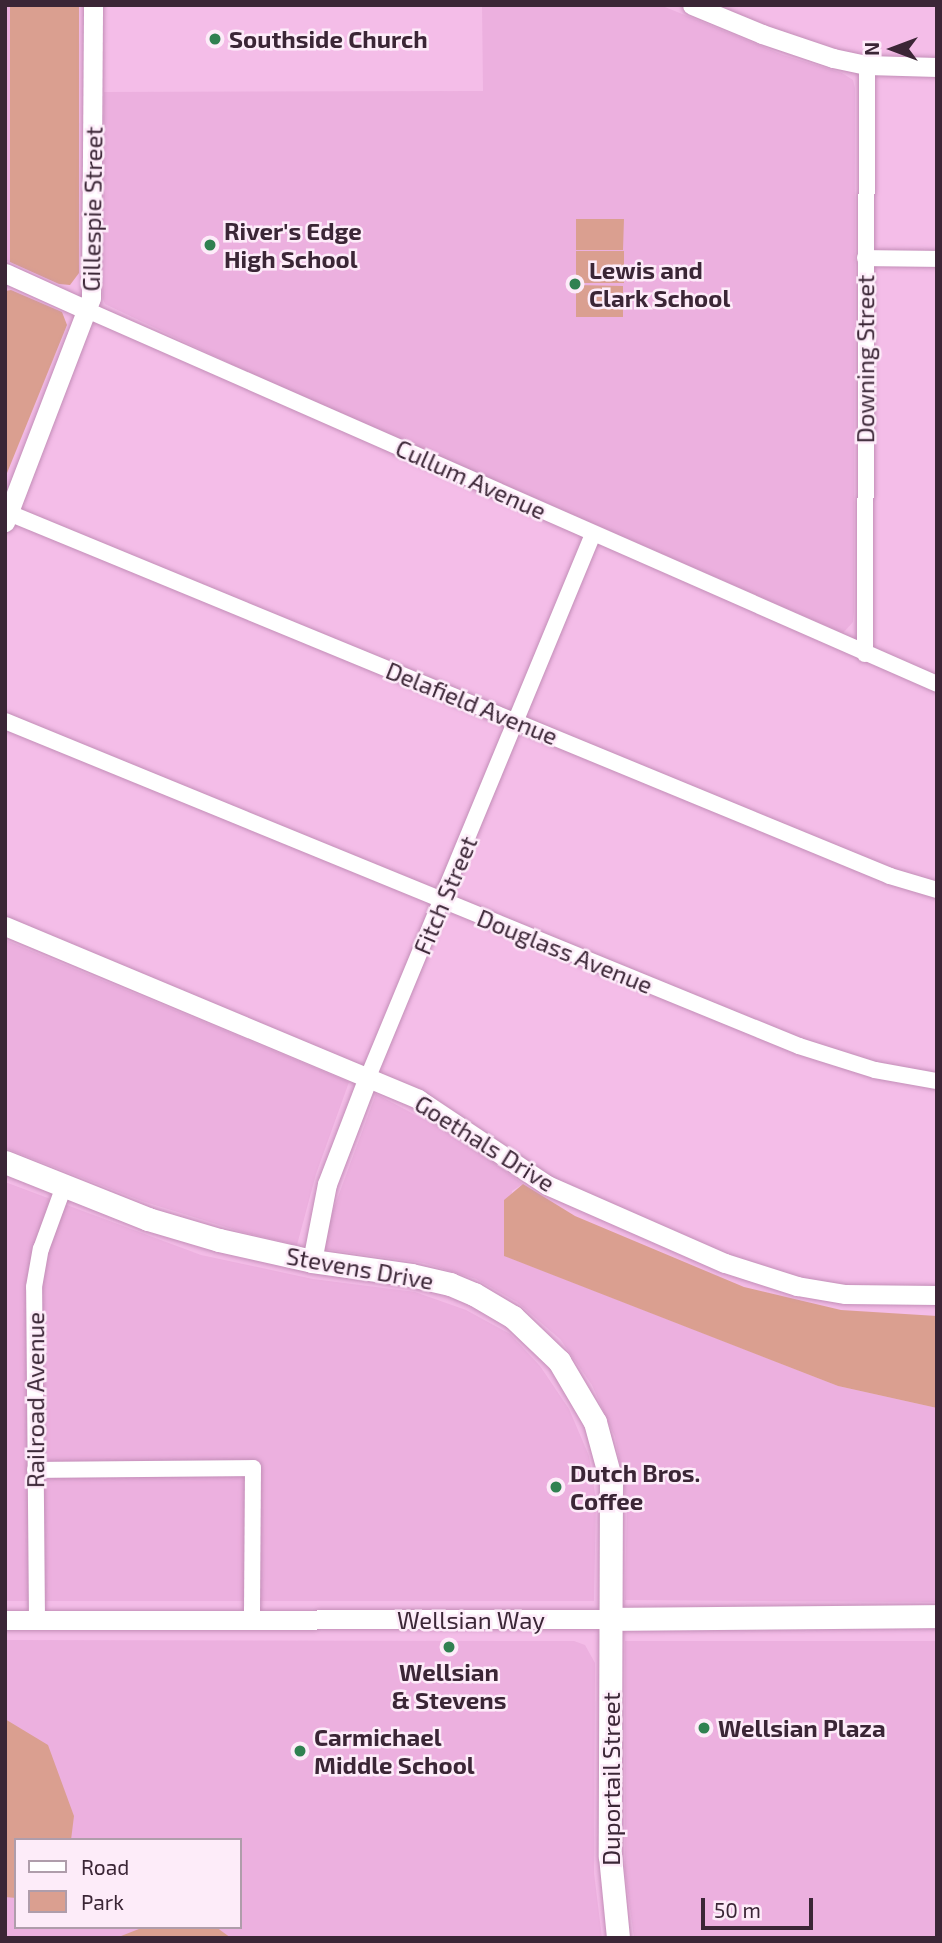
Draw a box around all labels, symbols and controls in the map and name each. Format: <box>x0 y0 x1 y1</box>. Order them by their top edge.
north arrow <box>858 14 928 84</box>
place label: Southside Church <box>229 25 428 53</box>
marker: Southside Church <box>207 31 223 47</box>
text: N <box>860 42 883 56</box>
street label: Gillespie Street <box>76 126 108 292</box>
place label: River's Edge High School <box>224 217 362 273</box>
marker: River's Edge High School <box>202 237 218 253</box>
place label: Lewis and Clark School <box>589 256 730 312</box>
street label: Downing Street <box>851 275 879 443</box>
marker: Lewis and Clark School <box>567 276 583 292</box>
street label: Cullum Avenue <box>391 433 551 525</box>
street label: Delafield Avenue <box>382 655 562 751</box>
street label: Fitch Street <box>407 831 483 959</box>
street label: Douglass Avenue <box>473 903 657 999</box>
street label: Goethals Drive <box>410 1089 560 1197</box>
street label: Stevens Drive <box>284 1241 436 1295</box>
street label: Railroad Avenue <box>21 1312 49 1488</box>
place label: Dutch Bros. Coffee <box>570 1459 700 1515</box>
marker: Dutch Bros. Coffee <box>548 1479 564 1495</box>
street label: Wellsian Way <box>397 1606 545 1634</box>
marker: Wellsian & Stevens <box>441 1639 457 1655</box>
place label: Wellsian & Stevens <box>392 1658 506 1714</box>
street label: Duportail Street <box>597 1692 625 1866</box>
place label: Wellsian Plaza <box>718 1714 886 1742</box>
marker: Wellsian Plaza <box>696 1720 712 1736</box>
place label: Carmichael Middle School <box>314 1723 475 1779</box>
marker: Carmichael Middle School <box>292 1743 308 1759</box>
legend <box>14 1838 242 1929</box>
text: Road <box>81 1854 129 1879</box>
scale bar <box>704 1884 816 1928</box>
text: Park <box>81 1889 124 1914</box>
text: 50 m <box>714 1897 761 1922</box>

